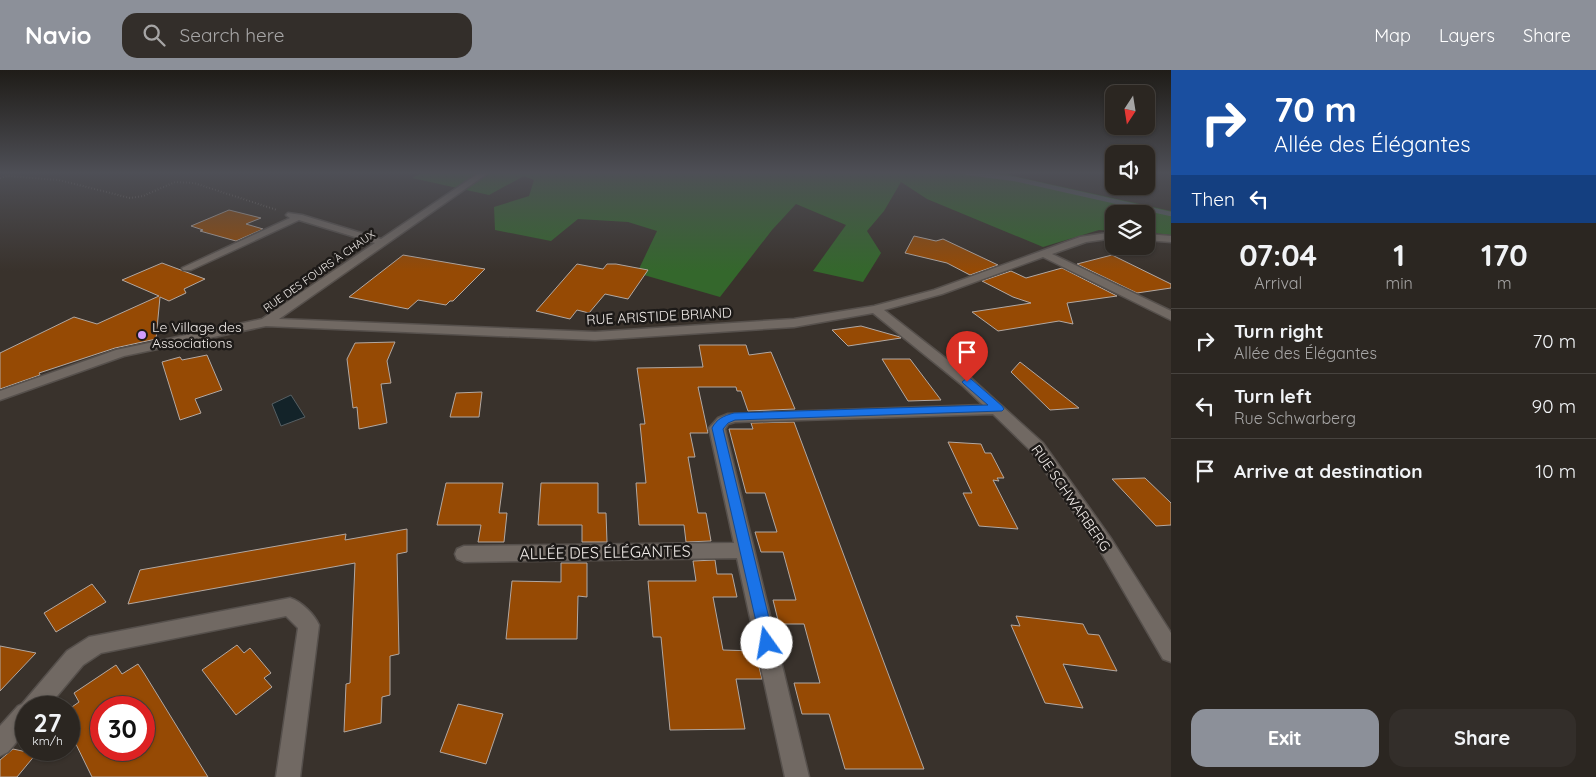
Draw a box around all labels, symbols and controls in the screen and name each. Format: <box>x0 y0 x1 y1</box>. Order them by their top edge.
search box <box>122 13 472 58</box>
text: Navio <box>25 20 92 50</box>
icon: search <box>140 21 168 49</box>
text: Search here <box>180 23 284 47</box>
text: Map <box>1374 24 1411 47</box>
text: Layers <box>1439 24 1495 47</box>
text: Share <box>1523 24 1571 47</box>
north arrow <box>1105 85 1155 135</box>
map controls <box>1105 85 1155 255</box>
text: 70 m <box>1274 87 1357 131</box>
icon: right <box>1191 90 1256 155</box>
text: Allée des Élégantes <box>1274 130 1471 158</box>
button: sound <box>1105 145 1155 195</box>
icon: left <box>1245 185 1273 213</box>
text: Then <box>1191 187 1235 211</box>
button: layers <box>1105 205 1155 255</box>
street label: RUE DES FOURS À CHAUX <box>260 227 378 315</box>
text: 07:04 <box>1239 236 1317 274</box>
text: 1 <box>1393 236 1405 274</box>
text: 170 <box>1481 236 1528 274</box>
text: Arrival <box>1254 273 1302 293</box>
text: min <box>1386 273 1413 293</box>
text: m <box>1497 273 1512 293</box>
street label: RUE ARISTIDE BRIAND <box>586 303 732 329</box>
place label: Le Village des Associations <box>152 318 242 352</box>
text: Turn right <box>1234 319 1323 343</box>
icon: right <box>1191 327 1219 355</box>
marker: Le Village des Associations <box>136 329 148 341</box>
text: 70 m <box>1532 329 1576 353</box>
pin <box>946 331 988 382</box>
icon: arrive <box>953 338 981 366</box>
text: Allée des Élégantes <box>1234 343 1377 363</box>
text: Turn left <box>1234 384 1312 408</box>
icon: left <box>1191 392 1219 420</box>
text: 90 m <box>1532 394 1576 418</box>
text: Rue Schwarberg <box>1234 408 1356 428</box>
street label: RUE SCHWARBERG <box>1028 441 1114 555</box>
icon: arrive <box>1191 457 1219 485</box>
text: Arrive at destination <box>1234 459 1423 483</box>
text: 10 m <box>1535 459 1576 483</box>
street label: ALLÉE DES ÉLÉGANTES <box>519 541 691 563</box>
position arrow <box>740 616 792 668</box>
speed limit sign: 30 <box>90 696 155 761</box>
text: 27 <box>34 707 61 738</box>
button: Exit <box>1191 709 1379 767</box>
button: Share <box>1389 709 1576 767</box>
text: km/h <box>32 733 63 748</box>

